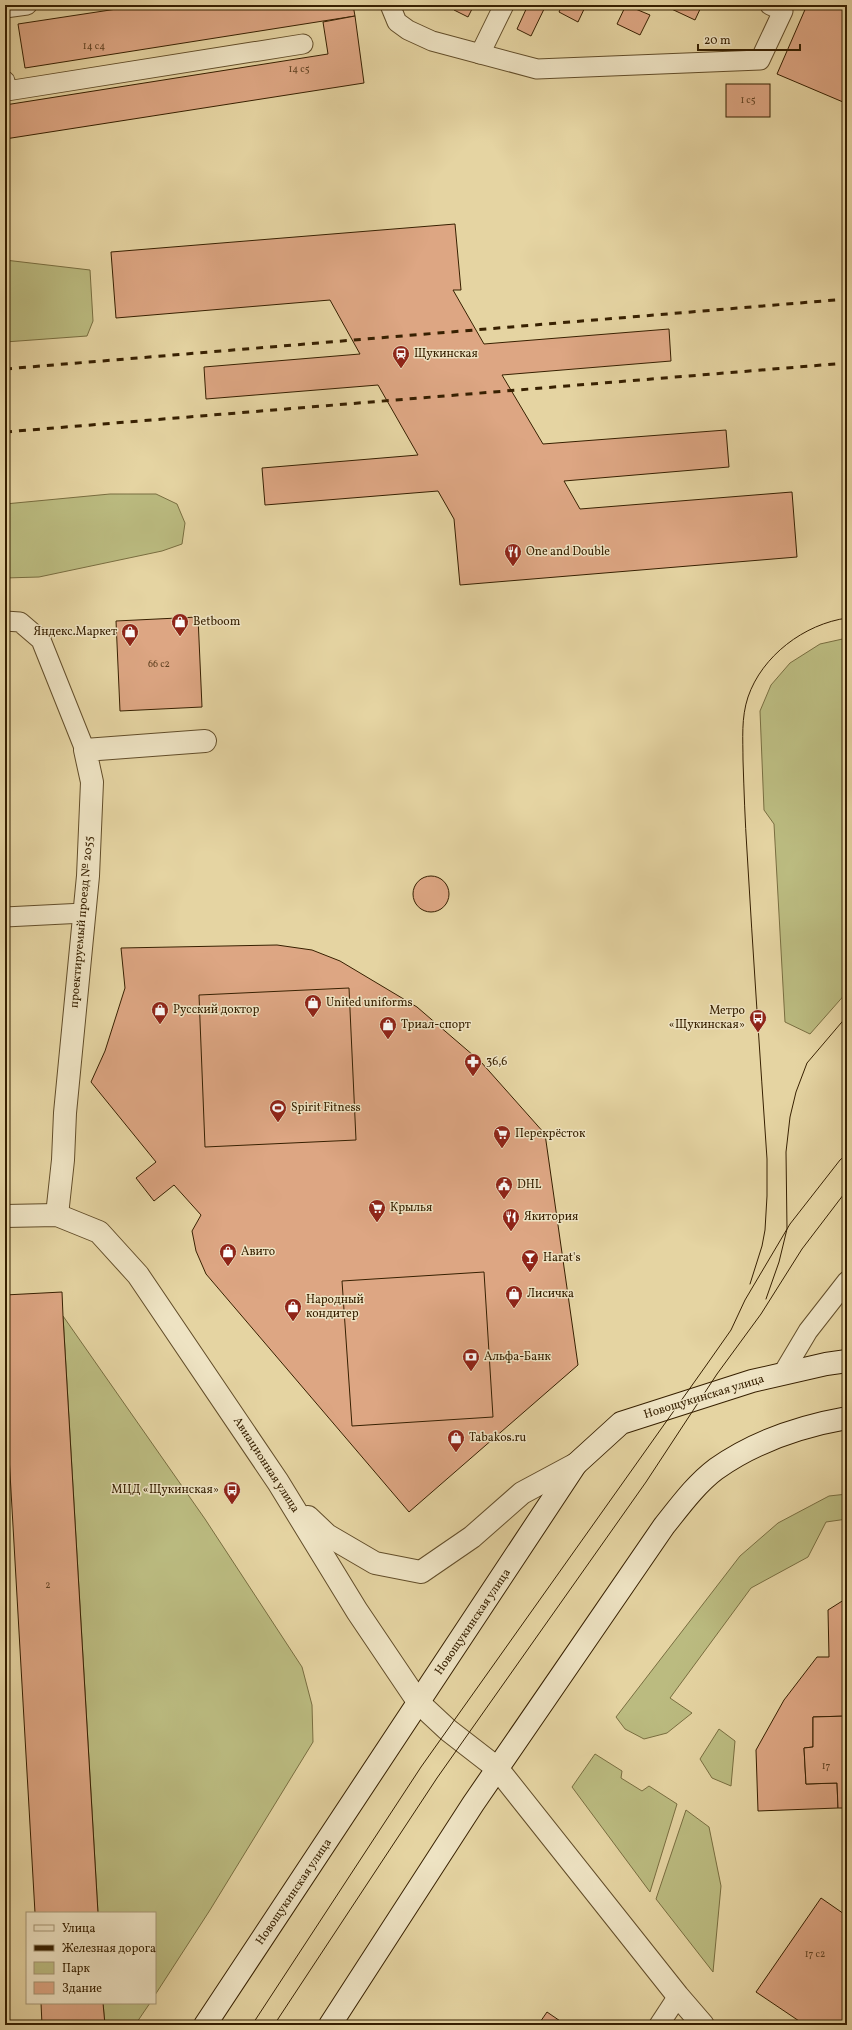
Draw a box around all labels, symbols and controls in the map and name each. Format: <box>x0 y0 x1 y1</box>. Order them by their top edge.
scale bar <box>698 26 800 52</box>
text: 20 m <box>704 33 731 49</box>
house number: 14 с4 <box>83 39 105 53</box>
house number: 14 с5 <box>288 62 310 76</box>
house number: 1 с5 <box>740 93 756 107</box>
station icon: Щукинская <box>391 344 411 369</box>
place label: Щукинская <box>414 346 478 362</box>
restaurant icon: One and Double <box>503 542 523 567</box>
place label: One and Double <box>526 544 610 560</box>
shop icon: Betboom <box>170 612 190 637</box>
place label: Betboom <box>193 614 241 630</box>
shop icon: Яндекс.Маркет <box>120 622 140 647</box>
place label: Яндекс.Маркет <box>34 624 117 640</box>
house number: 66 с2 <box>148 657 170 671</box>
street label: проектируемый проезд № 2055 <box>67 835 98 1009</box>
shop icon: United uniforms <box>303 993 323 1018</box>
place label: United uniforms <box>326 995 413 1011</box>
shop icon: Русский доктор <box>150 1000 170 1025</box>
place label: Русский доктор <box>173 1002 259 1018</box>
place label: Метро «Щукинская» <box>669 1003 745 1033</box>
bus stop icon: Метро «Щукинская» <box>748 1008 768 1033</box>
shop icon: Триал-спорт <box>378 1015 398 1040</box>
place label: Триал-спорт <box>401 1017 471 1033</box>
pharmacy icon: 36,6 <box>463 1052 483 1077</box>
place label: 36,6 <box>486 1054 507 1070</box>
sports icon: Spirit Fitness <box>268 1098 288 1123</box>
place label: Spirit Fitness <box>291 1100 361 1116</box>
supermarket icon: Перекрёсток <box>492 1124 512 1149</box>
place label: Перекрёсток <box>515 1126 586 1142</box>
public building icon: DHL <box>494 1175 514 1200</box>
place label: DHL <box>517 1177 542 1193</box>
supermarket icon: Крылья <box>367 1198 387 1223</box>
place label: Крылья <box>390 1200 432 1216</box>
restaurant icon: Якитория <box>501 1207 521 1232</box>
place label: Якитория <box>524 1209 578 1225</box>
shop icon: Авито <box>218 1242 238 1267</box>
place label: Авито <box>241 1244 275 1260</box>
bar icon: Harat's <box>520 1248 540 1273</box>
place label: Harat's <box>543 1250 581 1266</box>
shop icon: Лисичка <box>504 1284 524 1309</box>
place label: Лисичка <box>527 1286 574 1302</box>
place label: Народный кондитер <box>306 1292 364 1322</box>
shop icon: Народный кондитер <box>283 1297 303 1322</box>
bank icon: Альфа-Банк <box>461 1347 481 1372</box>
place label: Альфа-Банк <box>484 1349 552 1365</box>
street label: Новощукинская улица <box>642 1371 766 1423</box>
street label: Авиационная улица <box>229 1414 303 1516</box>
shop icon: Tabakos.ru <box>446 1428 466 1453</box>
place label: Tabakos.ru <box>469 1430 527 1446</box>
bus stop icon: МЦД «Щукинская» <box>222 1480 242 1505</box>
place label: МЦД «Щукинская» <box>111 1482 219 1498</box>
street label: Новощукинская улица <box>431 1566 515 1678</box>
house number: 2 <box>45 1578 51 1592</box>
house number: 17 <box>822 1759 831 1773</box>
street label: Новощукинская улица <box>252 1836 336 1948</box>
legend <box>26 1912 156 2004</box>
text: Улица <box>62 1921 95 1937</box>
text: Железная дорога <box>62 1941 156 1957</box>
house number: 17 с2 <box>805 1947 825 1961</box>
text: Парк <box>62 1961 90 1977</box>
text: Здание <box>62 1981 102 1997</box>

